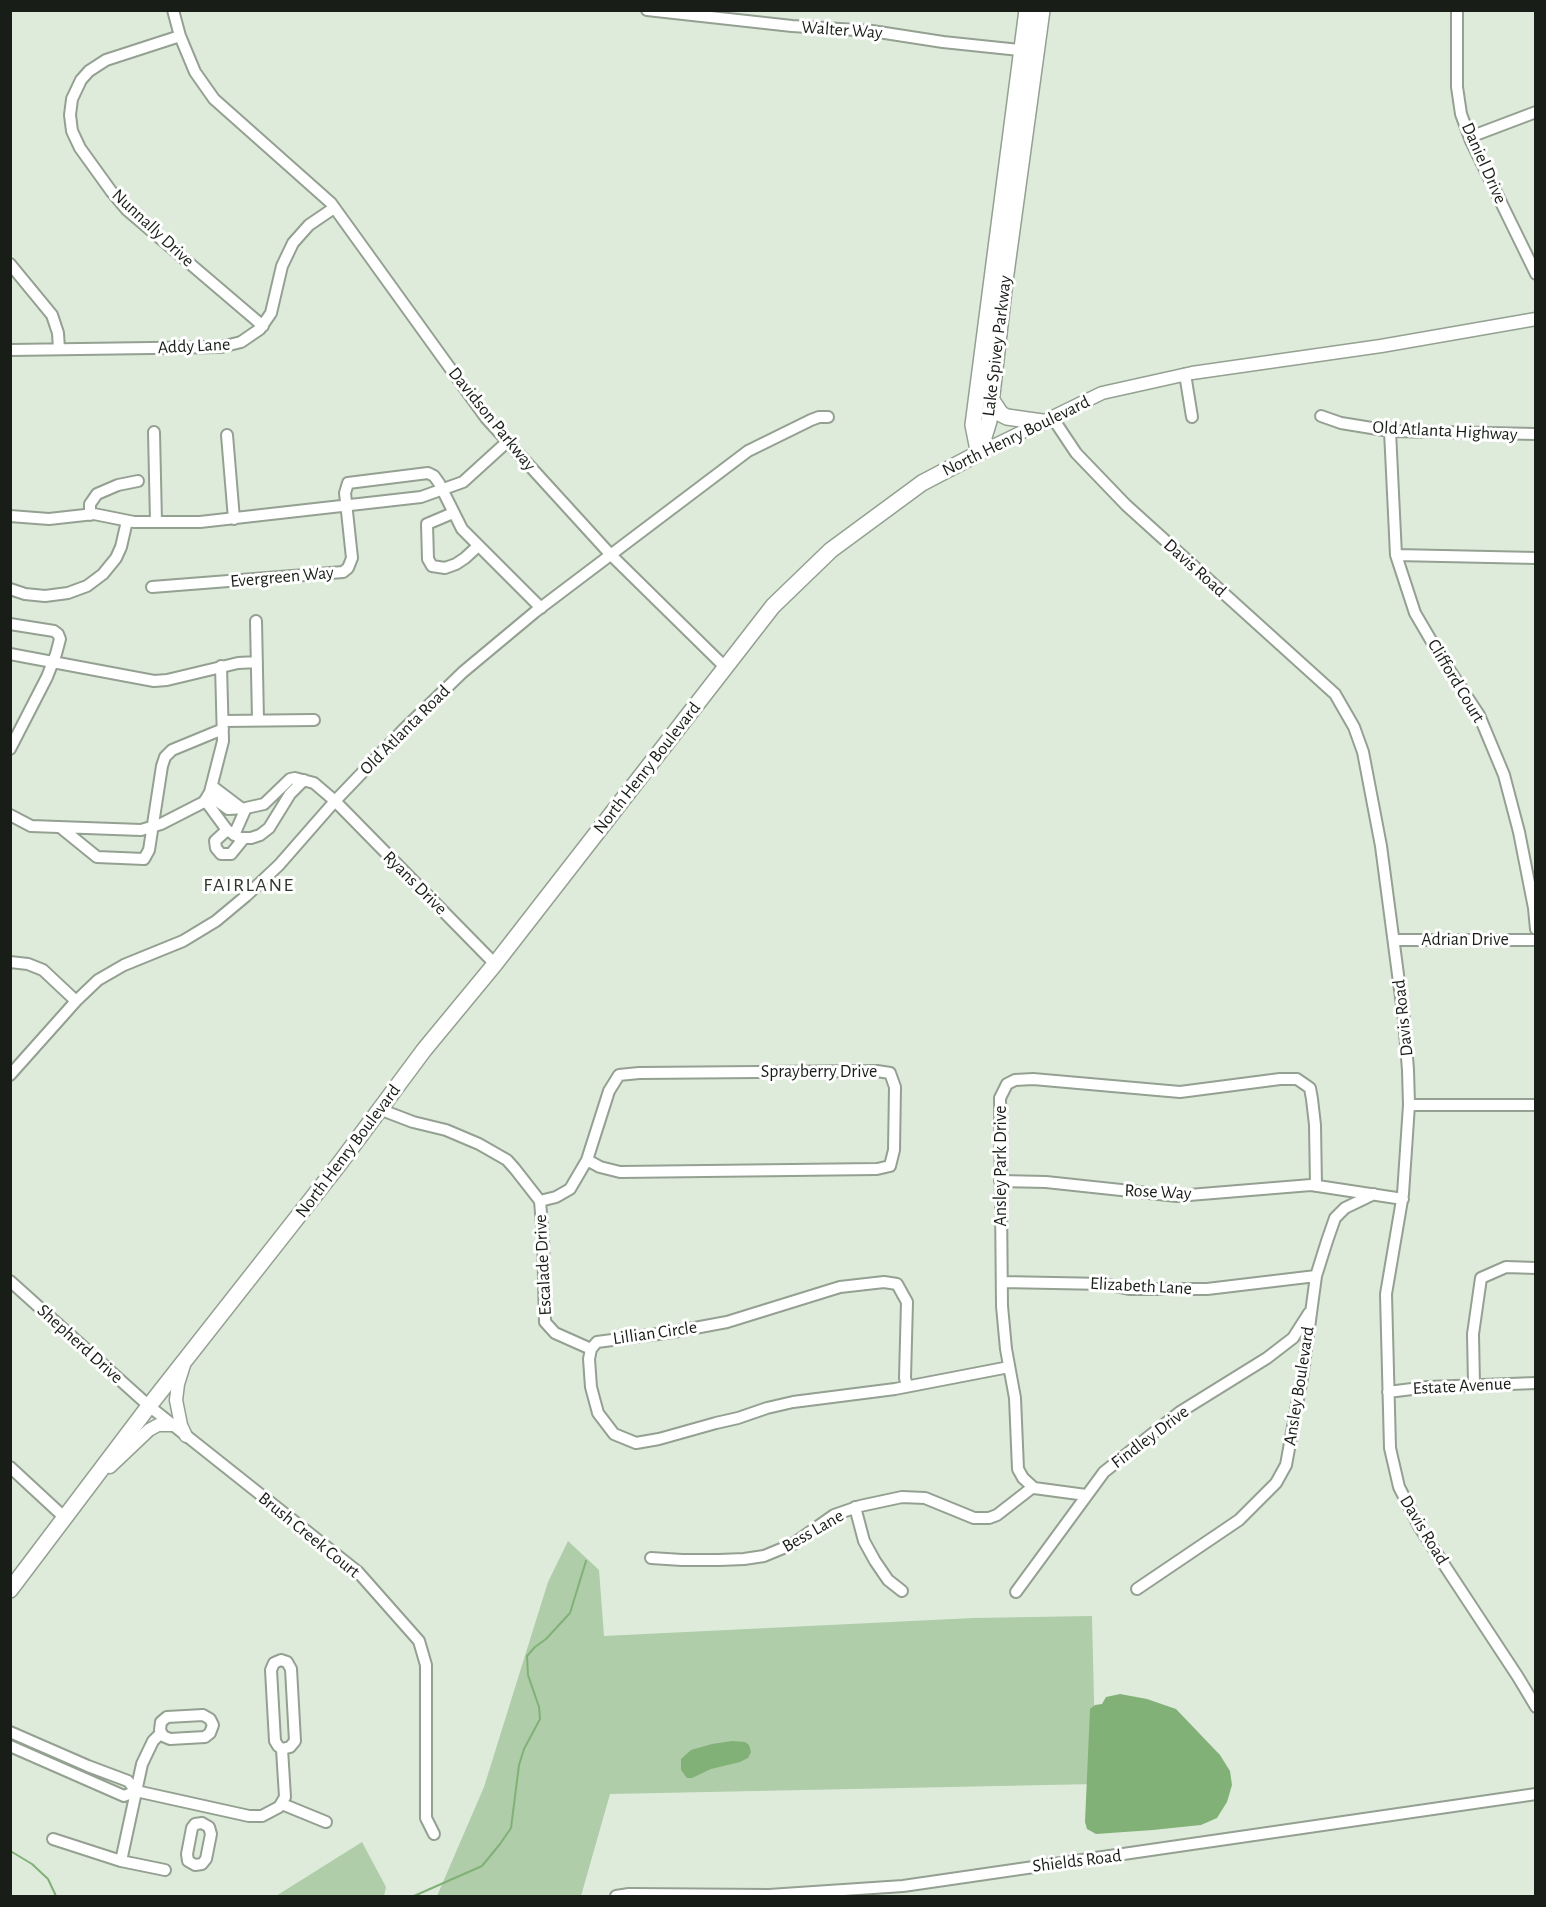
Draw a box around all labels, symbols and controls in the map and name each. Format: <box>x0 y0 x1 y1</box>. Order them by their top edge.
street label: Walter Way <box>801 16 883 44</box>
street label: Daniel Drive <box>1457 119 1511 207</box>
street label: Nunnally Drive <box>107 184 199 272</box>
street label: Lake Spivey Parkway <box>978 274 1016 418</box>
street label: Addy Lane <box>157 333 231 359</box>
street label: Davidson Parkway <box>444 363 540 475</box>
street label: North Henry Boulevard <box>939 391 1093 481</box>
street label: Old Atlanta Highway <box>1372 416 1518 446</box>
street label: Davis Road <box>1159 534 1231 602</box>
street label: Evergreen Way <box>229 562 335 592</box>
street label: Clifford Court <box>1423 635 1489 727</box>
street label: Old Atlanta Road <box>355 680 455 780</box>
street label: North Henry Boulevard <box>589 698 705 838</box>
street label: Ryans Drive <box>379 847 451 919</box>
district label: FAIRLANE <box>203 873 295 897</box>
street label: Adrian Drive <box>1421 929 1509 951</box>
street label: Davis Road <box>1388 979 1418 1057</box>
street label: Sprayberry Drive <box>761 1061 877 1083</box>
street label: North Henry Boulevard <box>291 1080 405 1222</box>
street label: Ansley Park Drive <box>990 1105 1012 1227</box>
street label: Rose Way <box>1124 1179 1192 1205</box>
street label: Escalade Drive <box>530 1214 556 1316</box>
street label: Elizabeth Lane <box>1089 1273 1193 1299</box>
street label: Shepherd Drive <box>33 1300 127 1388</box>
street label: Lillian Circle <box>612 1316 698 1350</box>
street label: Ansley Boulevard <box>1279 1325 1319 1447</box>
street label: Estate Avenue <box>1412 1373 1512 1399</box>
street label: Findley Drive <box>1107 1401 1193 1473</box>
street label: Brush Creek Court <box>254 1487 364 1583</box>
street label: Davis Road <box>1395 1491 1453 1569</box>
street label: Bess Lane <box>778 1505 848 1557</box>
street label: Shields Road <box>1031 1845 1123 1877</box>

